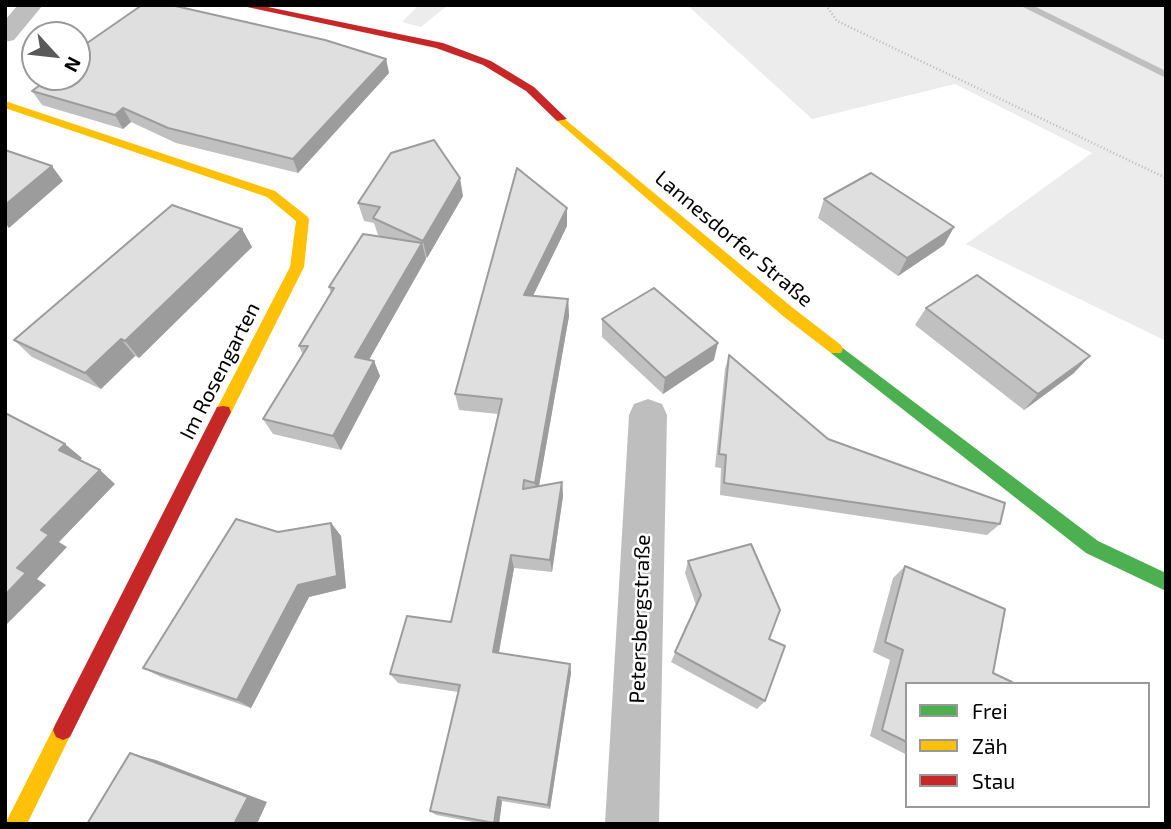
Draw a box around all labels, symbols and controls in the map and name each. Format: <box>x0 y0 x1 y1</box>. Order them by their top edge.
north arrow <box>21 21 91 91</box>
text: N <box>60 54 87 76</box>
street label: Lannesdorfer Straße <box>650 166 818 312</box>
street label: Im Rosengarten <box>175 298 265 444</box>
street label: Petersbergstraße <box>624 534 656 704</box>
legend <box>905 682 1150 808</box>
text: Frei <box>972 698 1008 723</box>
text: Zäh <box>972 733 1008 758</box>
text: Stau <box>972 768 1015 793</box>

